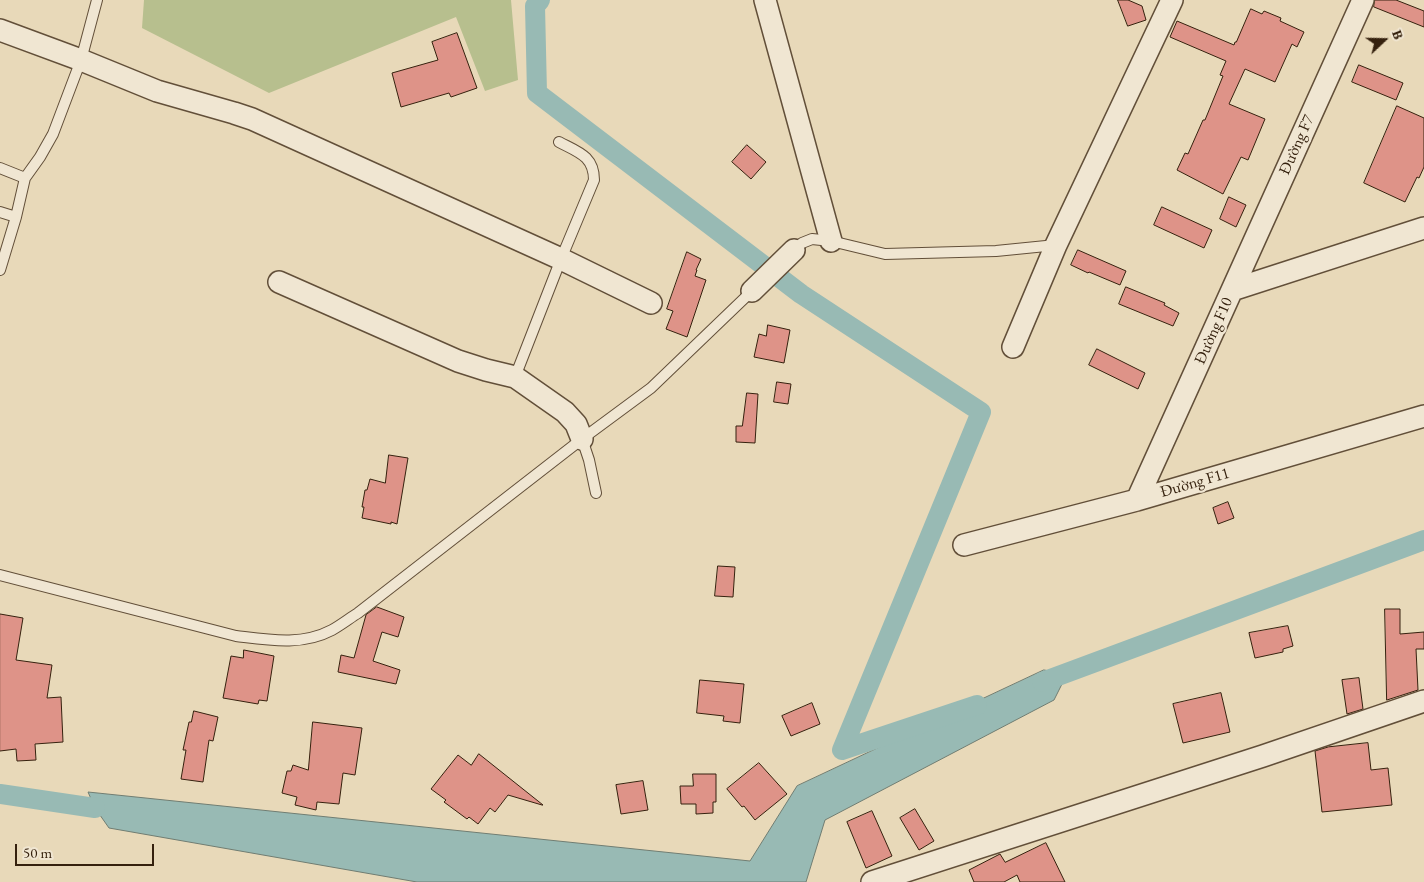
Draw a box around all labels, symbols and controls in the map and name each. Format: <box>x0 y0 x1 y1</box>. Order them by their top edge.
north arrow <box>1359 15 1409 65</box>
text: B <box>1388 27 1408 42</box>
street label: Đường F7 <box>1275 112 1319 178</box>
street label: Đường F10 <box>1191 295 1237 367</box>
street label: Đường F11 <box>1158 464 1232 502</box>
scale bar <box>18 834 156 866</box>
text: 50 m <box>23 843 52 862</box>

